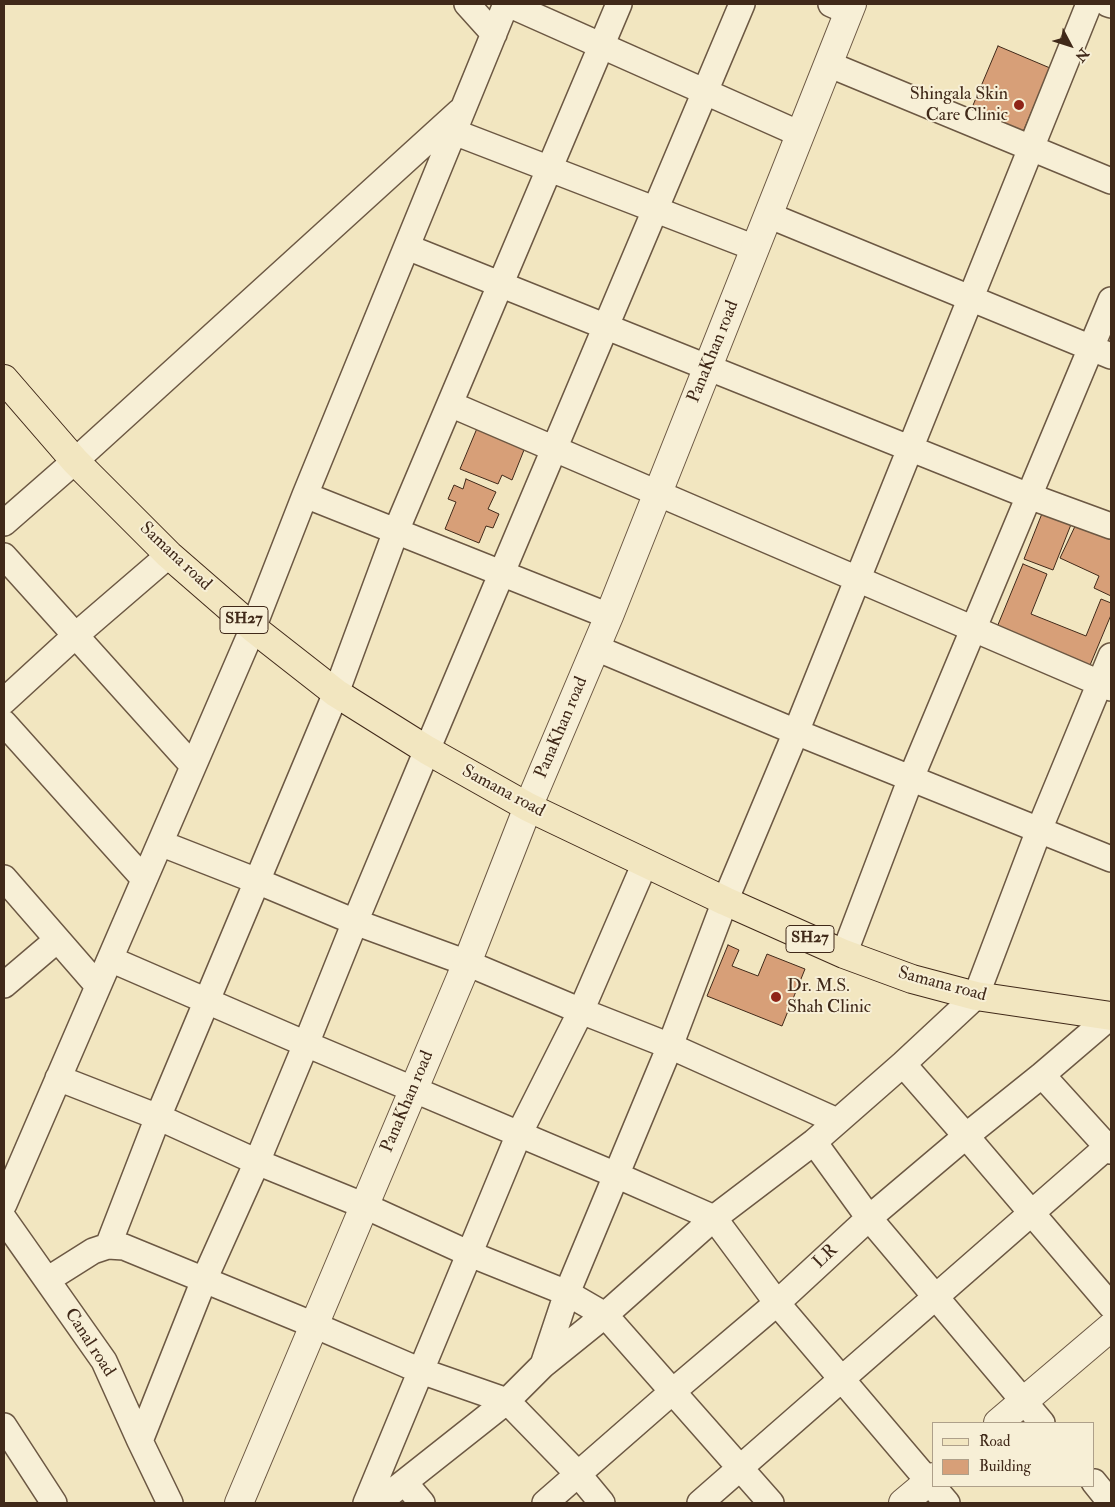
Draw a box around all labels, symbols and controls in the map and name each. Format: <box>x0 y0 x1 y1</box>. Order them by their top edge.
north arrow <box>1045 20 1095 70</box>
text: N <box>1071 45 1092 65</box>
place label: Shingala Skin Care Clinic <box>910 84 1008 126</box>
marker: Shingala Skin Care Clinic <box>1012 98 1026 112</box>
street label: PanaKhan road <box>684 298 744 406</box>
street label: Samana road <box>134 518 216 596</box>
road number: SH27 <box>220 606 268 634</box>
street label: PanaKhan road <box>531 674 593 782</box>
street label: Samana road <box>458 761 548 823</box>
road number: SH27 <box>786 926 834 952</box>
street label: Samana road <box>895 963 989 1007</box>
place label: Dr. M.S. Shah Clinic <box>787 976 871 1019</box>
marker: Dr. M.S. Shah Clinic <box>769 990 783 1004</box>
street label: PanaKhan road <box>377 1048 439 1156</box>
street label: LR <box>809 1240 843 1274</box>
street label: Canal road <box>59 1305 119 1381</box>
legend <box>932 1422 1095 1487</box>
text: Road <box>979 1432 1010 1451</box>
text: Building <box>979 1457 1031 1476</box>

